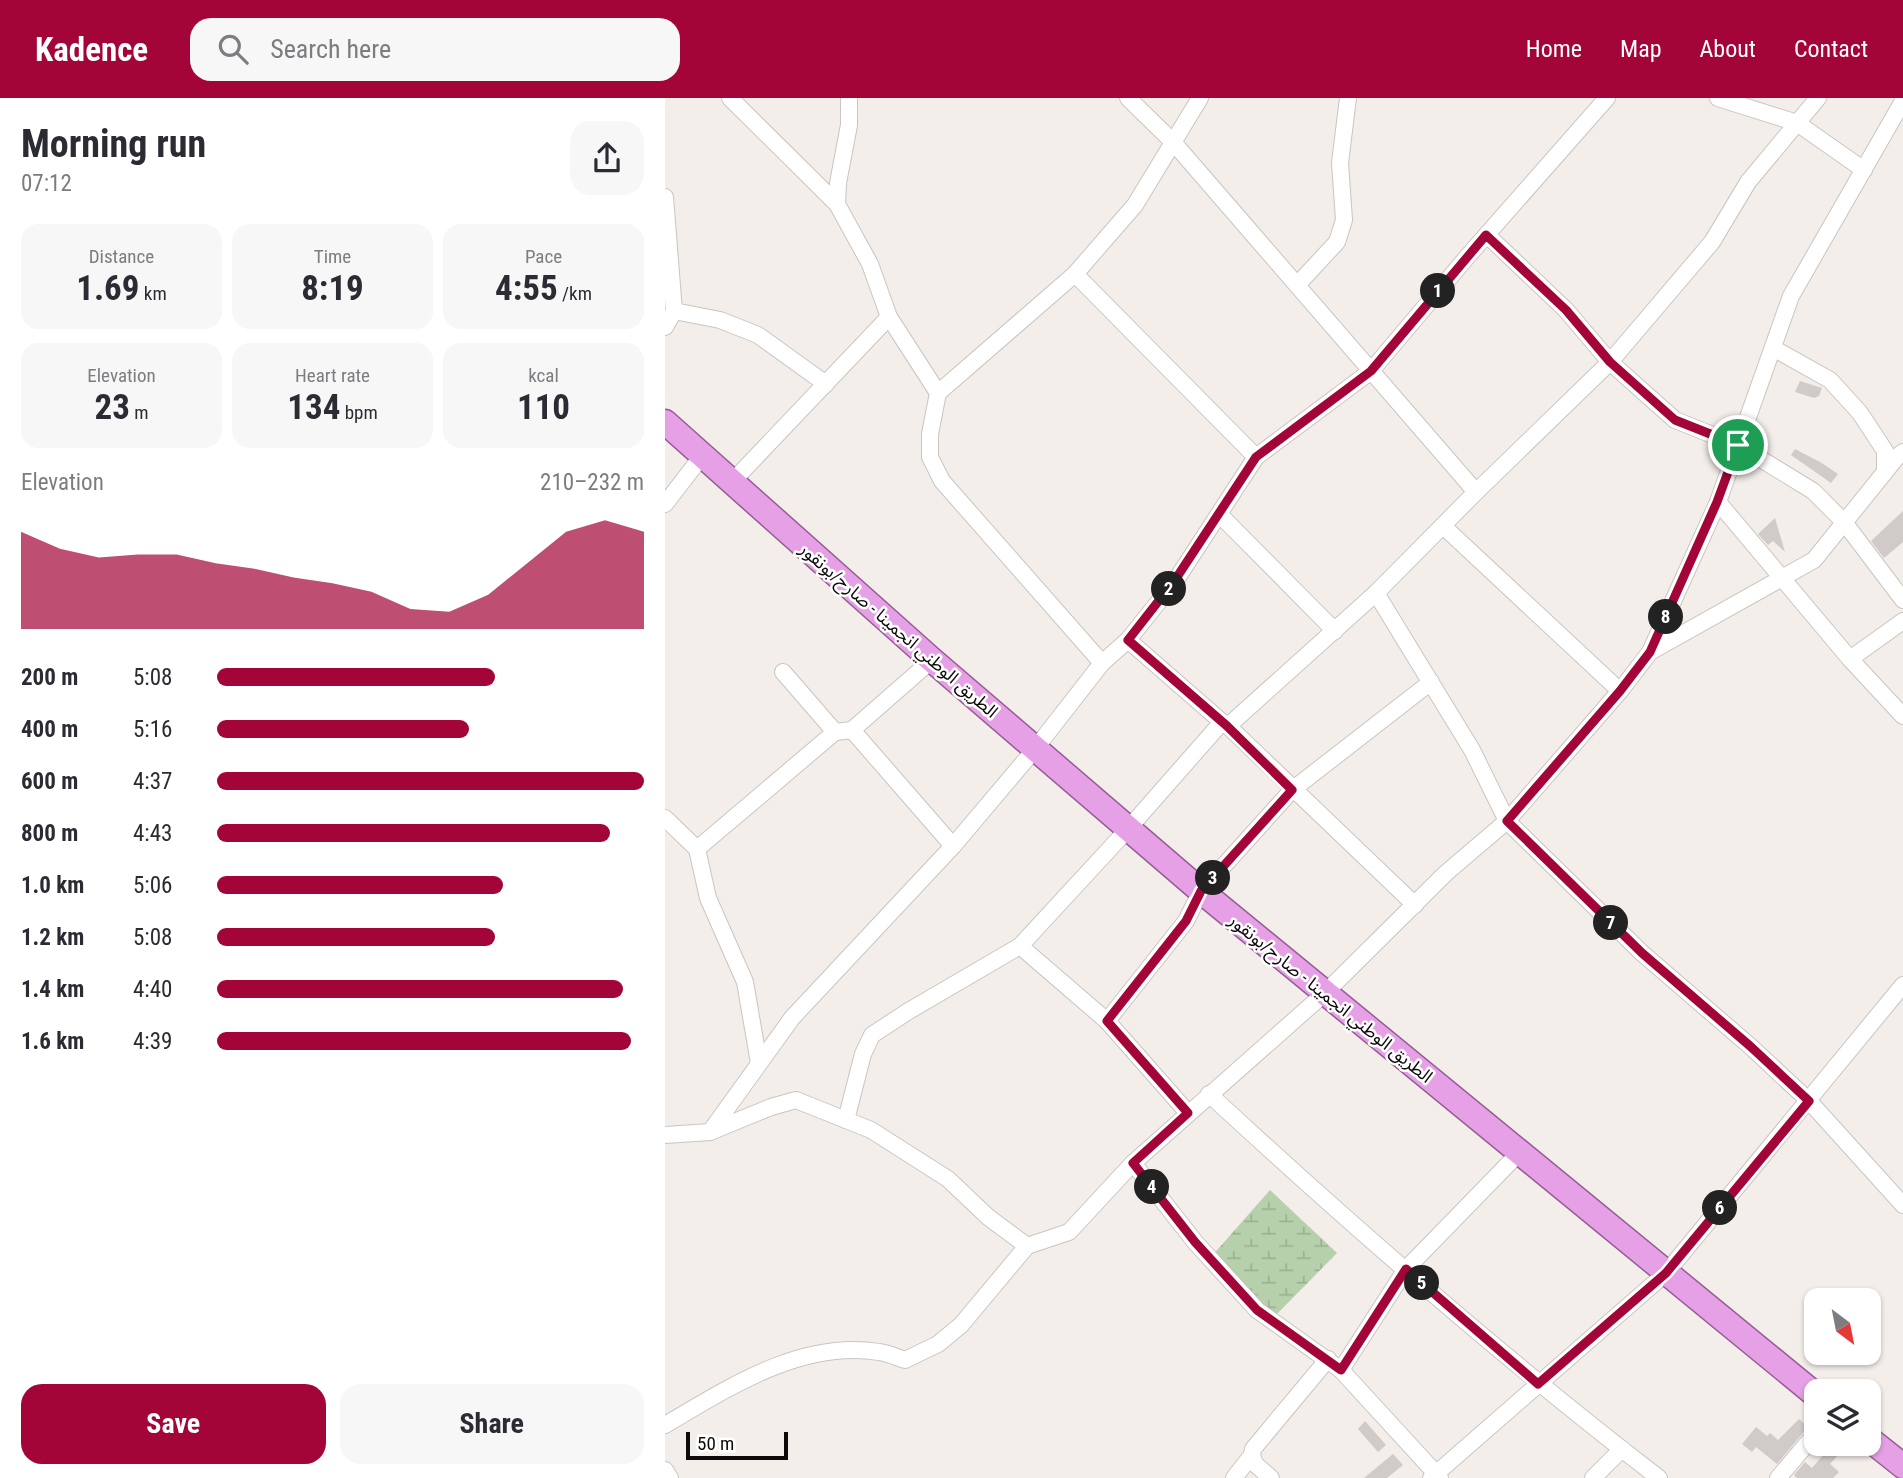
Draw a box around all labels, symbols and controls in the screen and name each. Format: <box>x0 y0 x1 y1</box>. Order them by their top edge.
search box <box>190 18 680 81</box>
text: Kadence <box>35 30 148 69</box>
icon: search <box>214 30 252 68</box>
text: Search here <box>270 34 391 64</box>
text: Home <box>1526 35 1582 63</box>
text: Map <box>1620 35 1662 63</box>
text: About <box>1700 35 1756 63</box>
text: Contact <box>1794 35 1868 63</box>
button: share <box>570 121 644 195</box>
text: Morning run <box>21 122 206 166</box>
text: 07:12 <box>21 170 72 197</box>
text: Distance <box>89 245 154 268</box>
text: Time <box>314 245 351 268</box>
text: Pace <box>525 245 562 268</box>
text: 1.69 <box>76 268 140 309</box>
text: 8:19 <box>301 268 364 309</box>
text: 4:55 <box>495 268 558 309</box>
pin: 1 <box>1421 274 1455 308</box>
text: 1 <box>1433 279 1442 302</box>
text: km <box>140 282 167 305</box>
text: /km <box>558 282 592 305</box>
text: Elevation <box>87 364 156 387</box>
text: Heart rate <box>295 364 370 387</box>
text: kcal <box>528 364 559 387</box>
text: 23 <box>94 387 130 428</box>
text: 134 <box>287 387 340 428</box>
text: 110 <box>517 387 570 428</box>
text: m <box>130 401 149 424</box>
text: bpm <box>340 401 378 424</box>
pin <box>1708 415 1768 475</box>
icon: arrive <box>1719 426 1757 464</box>
text: Elevation <box>21 469 104 496</box>
text: 210–232 m <box>540 469 644 496</box>
street label: الطريق الوطني انجمينا - صارح/بونقور <box>793 537 1002 724</box>
pin: 2 <box>1151 572 1187 606</box>
text: 2 <box>1164 577 1173 600</box>
pin: 8 <box>1649 600 1683 634</box>
text: 8 <box>1661 605 1670 628</box>
text: 200 m <box>21 664 78 691</box>
text: 5:08 <box>133 664 172 691</box>
text: 400 m <box>21 716 78 743</box>
text: 5:16 <box>133 716 172 743</box>
text: 600 m <box>21 768 78 795</box>
text: 4:37 <box>133 768 172 795</box>
text: 800 m <box>21 820 78 847</box>
text: 4:43 <box>133 820 172 847</box>
pin: 3 <box>1195 860 1231 896</box>
text: 3 <box>1208 866 1217 889</box>
text: 1.0 km <box>21 872 84 899</box>
text: 5:06 <box>133 872 172 899</box>
pin: 7 <box>1593 906 1629 940</box>
street label: الطريق الوطني انجمينا - صارح/بونقور <box>1222 909 1437 1089</box>
text: 7 <box>1606 911 1615 934</box>
text: 1.2 km <box>21 924 84 951</box>
text: 5:08 <box>133 924 172 951</box>
text: 1.4 km <box>21 976 84 1003</box>
text: 4:40 <box>133 976 172 1003</box>
text: 1.6 km <box>21 1028 84 1055</box>
text: 4:39 <box>133 1028 172 1055</box>
pin: 4 <box>1135 1170 1169 1204</box>
text: 4 <box>1147 1175 1156 1198</box>
pin: 6 <box>1703 1190 1737 1226</box>
text: 6 <box>1715 1196 1724 1219</box>
pin: 5 <box>1405 1266 1439 1300</box>
text: 5 <box>1417 1271 1426 1294</box>
north arrow <box>1804 1288 1881 1365</box>
map controls <box>1804 1288 1881 1456</box>
button: layers <box>1804 1379 1881 1456</box>
button: Save <box>21 1384 326 1464</box>
button: Share <box>340 1384 644 1464</box>
scale bar <box>686 1429 787 1461</box>
text: 50 m <box>697 1432 734 1455</box>

